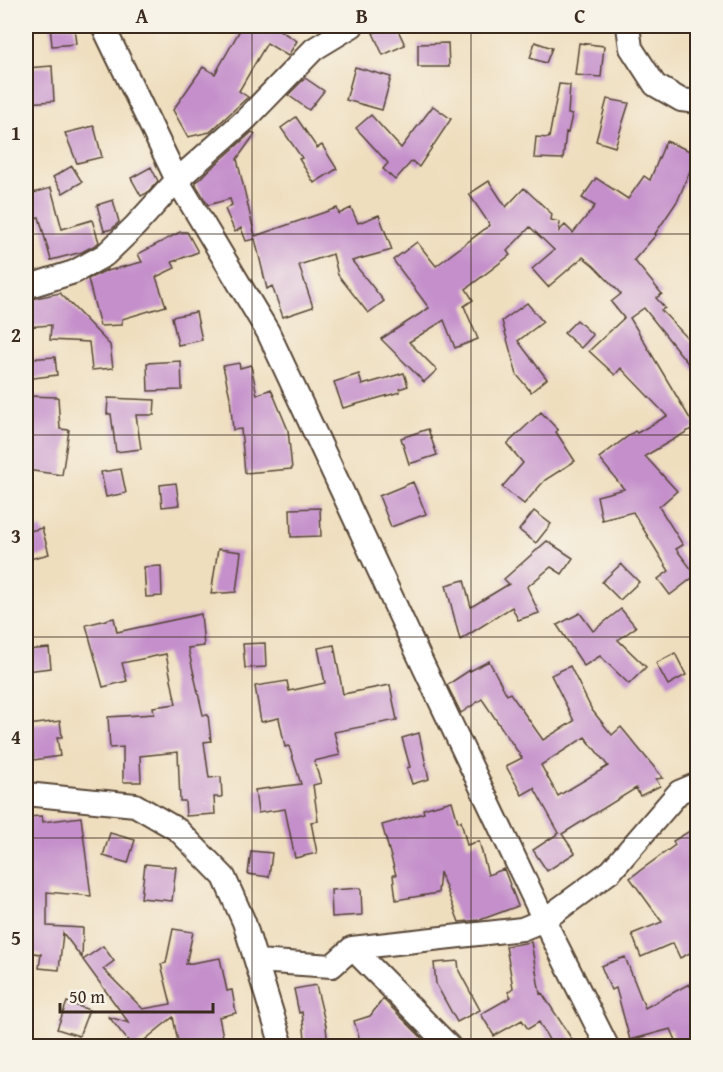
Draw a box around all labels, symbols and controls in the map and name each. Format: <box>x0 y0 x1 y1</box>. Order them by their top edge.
text: A <box>136 1 149 30</box>
text: B <box>356 1 368 30</box>
text: C <box>574 1 586 30</box>
text: 1 <box>11 118 21 147</box>
text: 2 <box>11 320 21 349</box>
text: 3 <box>11 521 21 550</box>
text: 4 <box>11 722 21 751</box>
text: 5 <box>11 923 21 952</box>
scale bar <box>60 976 213 1014</box>
text: 50 m <box>69 983 105 1010</box>

